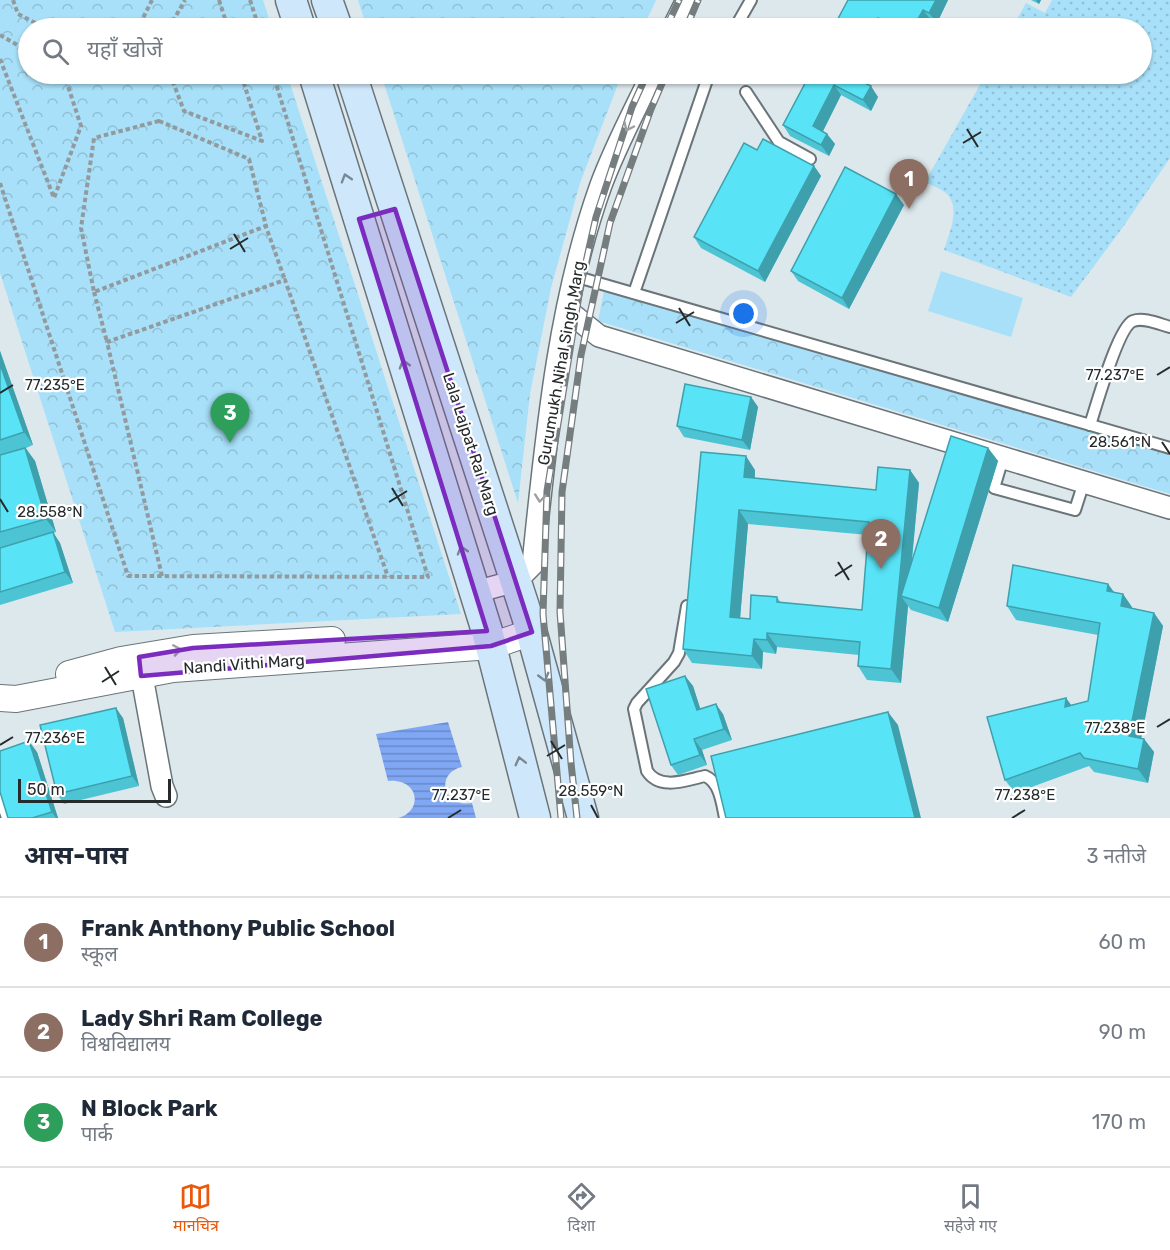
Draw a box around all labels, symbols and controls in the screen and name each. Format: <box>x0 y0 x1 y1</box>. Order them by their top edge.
search box <box>18 18 1152 84</box>
icon: search <box>39 35 72 68</box>
text: यहाँ खोजें <box>87 36 163 63</box>
one-way arrow <box>623 120 635 131</box>
pin: 1 <box>890 160 928 209</box>
one-way arrow <box>341 173 353 184</box>
street label: Gurumukh Nihal Singh Marg <box>534 259 588 467</box>
your location <box>729 299 758 328</box>
one-way arrow <box>399 359 411 370</box>
text: 77.237°E <box>1086 366 1144 384</box>
street label: Lala Lajpat Rai Marg <box>439 370 503 518</box>
text: 77.235°E <box>25 376 85 394</box>
pin: 3 <box>210 394 250 443</box>
text: 28.561°N <box>1089 433 1151 451</box>
one-way arrow <box>534 494 546 503</box>
text: 28.558°N <box>17 503 83 521</box>
pin: 2 <box>862 520 900 569</box>
one-way arrow <box>457 545 469 556</box>
one-way arrow <box>173 645 182 657</box>
street label: Nandi Vithi Marg <box>183 650 305 678</box>
one-way arrow <box>537 671 549 682</box>
text: 77.238°E <box>1085 719 1145 737</box>
text: 77.236°E <box>25 729 85 747</box>
one-way arrow <box>515 756 528 766</box>
scale bar <box>18 776 171 804</box>
text: 50 m <box>27 780 65 799</box>
text: 28.559°N <box>559 782 623 800</box>
text: 77.237°E <box>432 786 490 804</box>
text: 77.238°E <box>995 786 1055 804</box>
text: आस-पास <box>24 840 128 871</box>
text: 3 नतीजे <box>1087 844 1146 868</box>
text: Frank Anthony Public School <box>81 915 395 942</box>
text: 1 <box>39 930 48 954</box>
text: 60 m <box>1099 930 1146 954</box>
text: स्कूल <box>81 942 118 966</box>
text: Lady Shri Ram College <box>81 1005 323 1032</box>
text: 2 <box>37 1020 50 1044</box>
text: 90 m <box>1099 1020 1146 1044</box>
text: विश्वविद्यालय <box>81 1032 170 1056</box>
text: N Block Park <box>81 1095 218 1122</box>
text: 3 <box>37 1110 50 1134</box>
text: 170 m <box>1092 1110 1146 1134</box>
text: पार्क <box>81 1122 113 1146</box>
tab: मानचित्र <box>173 1180 219 1238</box>
tab: दिशा <box>565 1180 598 1238</box>
tab: सहेजे गए <box>944 1180 997 1238</box>

